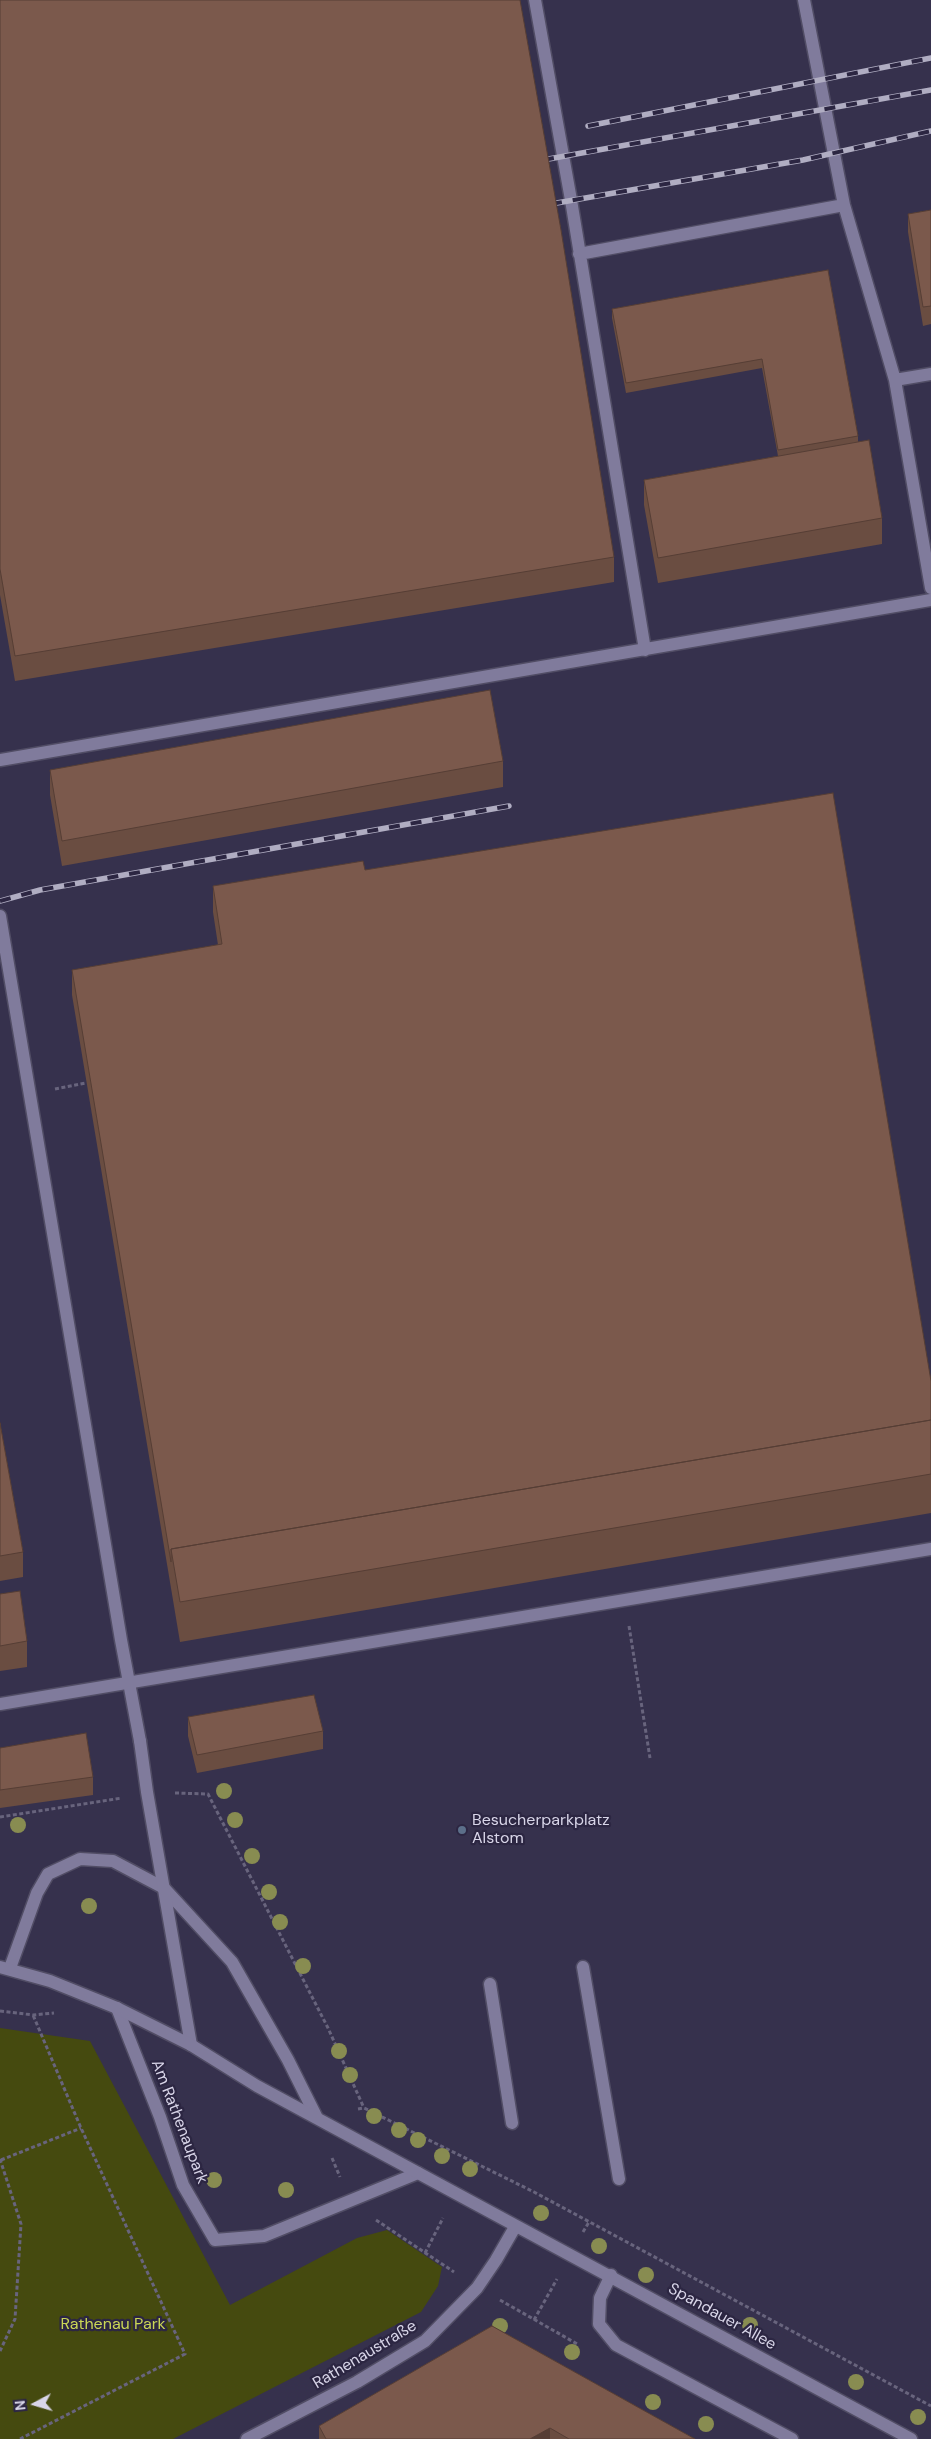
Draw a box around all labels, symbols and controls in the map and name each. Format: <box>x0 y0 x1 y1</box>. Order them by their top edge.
place label: Besucherparkplatz Alstom <box>472 1811 610 1849</box>
marker: Besucherparkplatz Alstom <box>456 1824 468 1836</box>
street label: Am Rathenaupark <box>147 2057 211 2187</box>
street label: Spandauer Allee <box>665 2279 779 2355</box>
park label: Rathenau Park <box>60 2315 166 2335</box>
street label: Rathenaustraße <box>310 2317 420 2393</box>
north arrow <box>10 2379 60 2429</box>
text: N <box>11 2400 30 2412</box>

